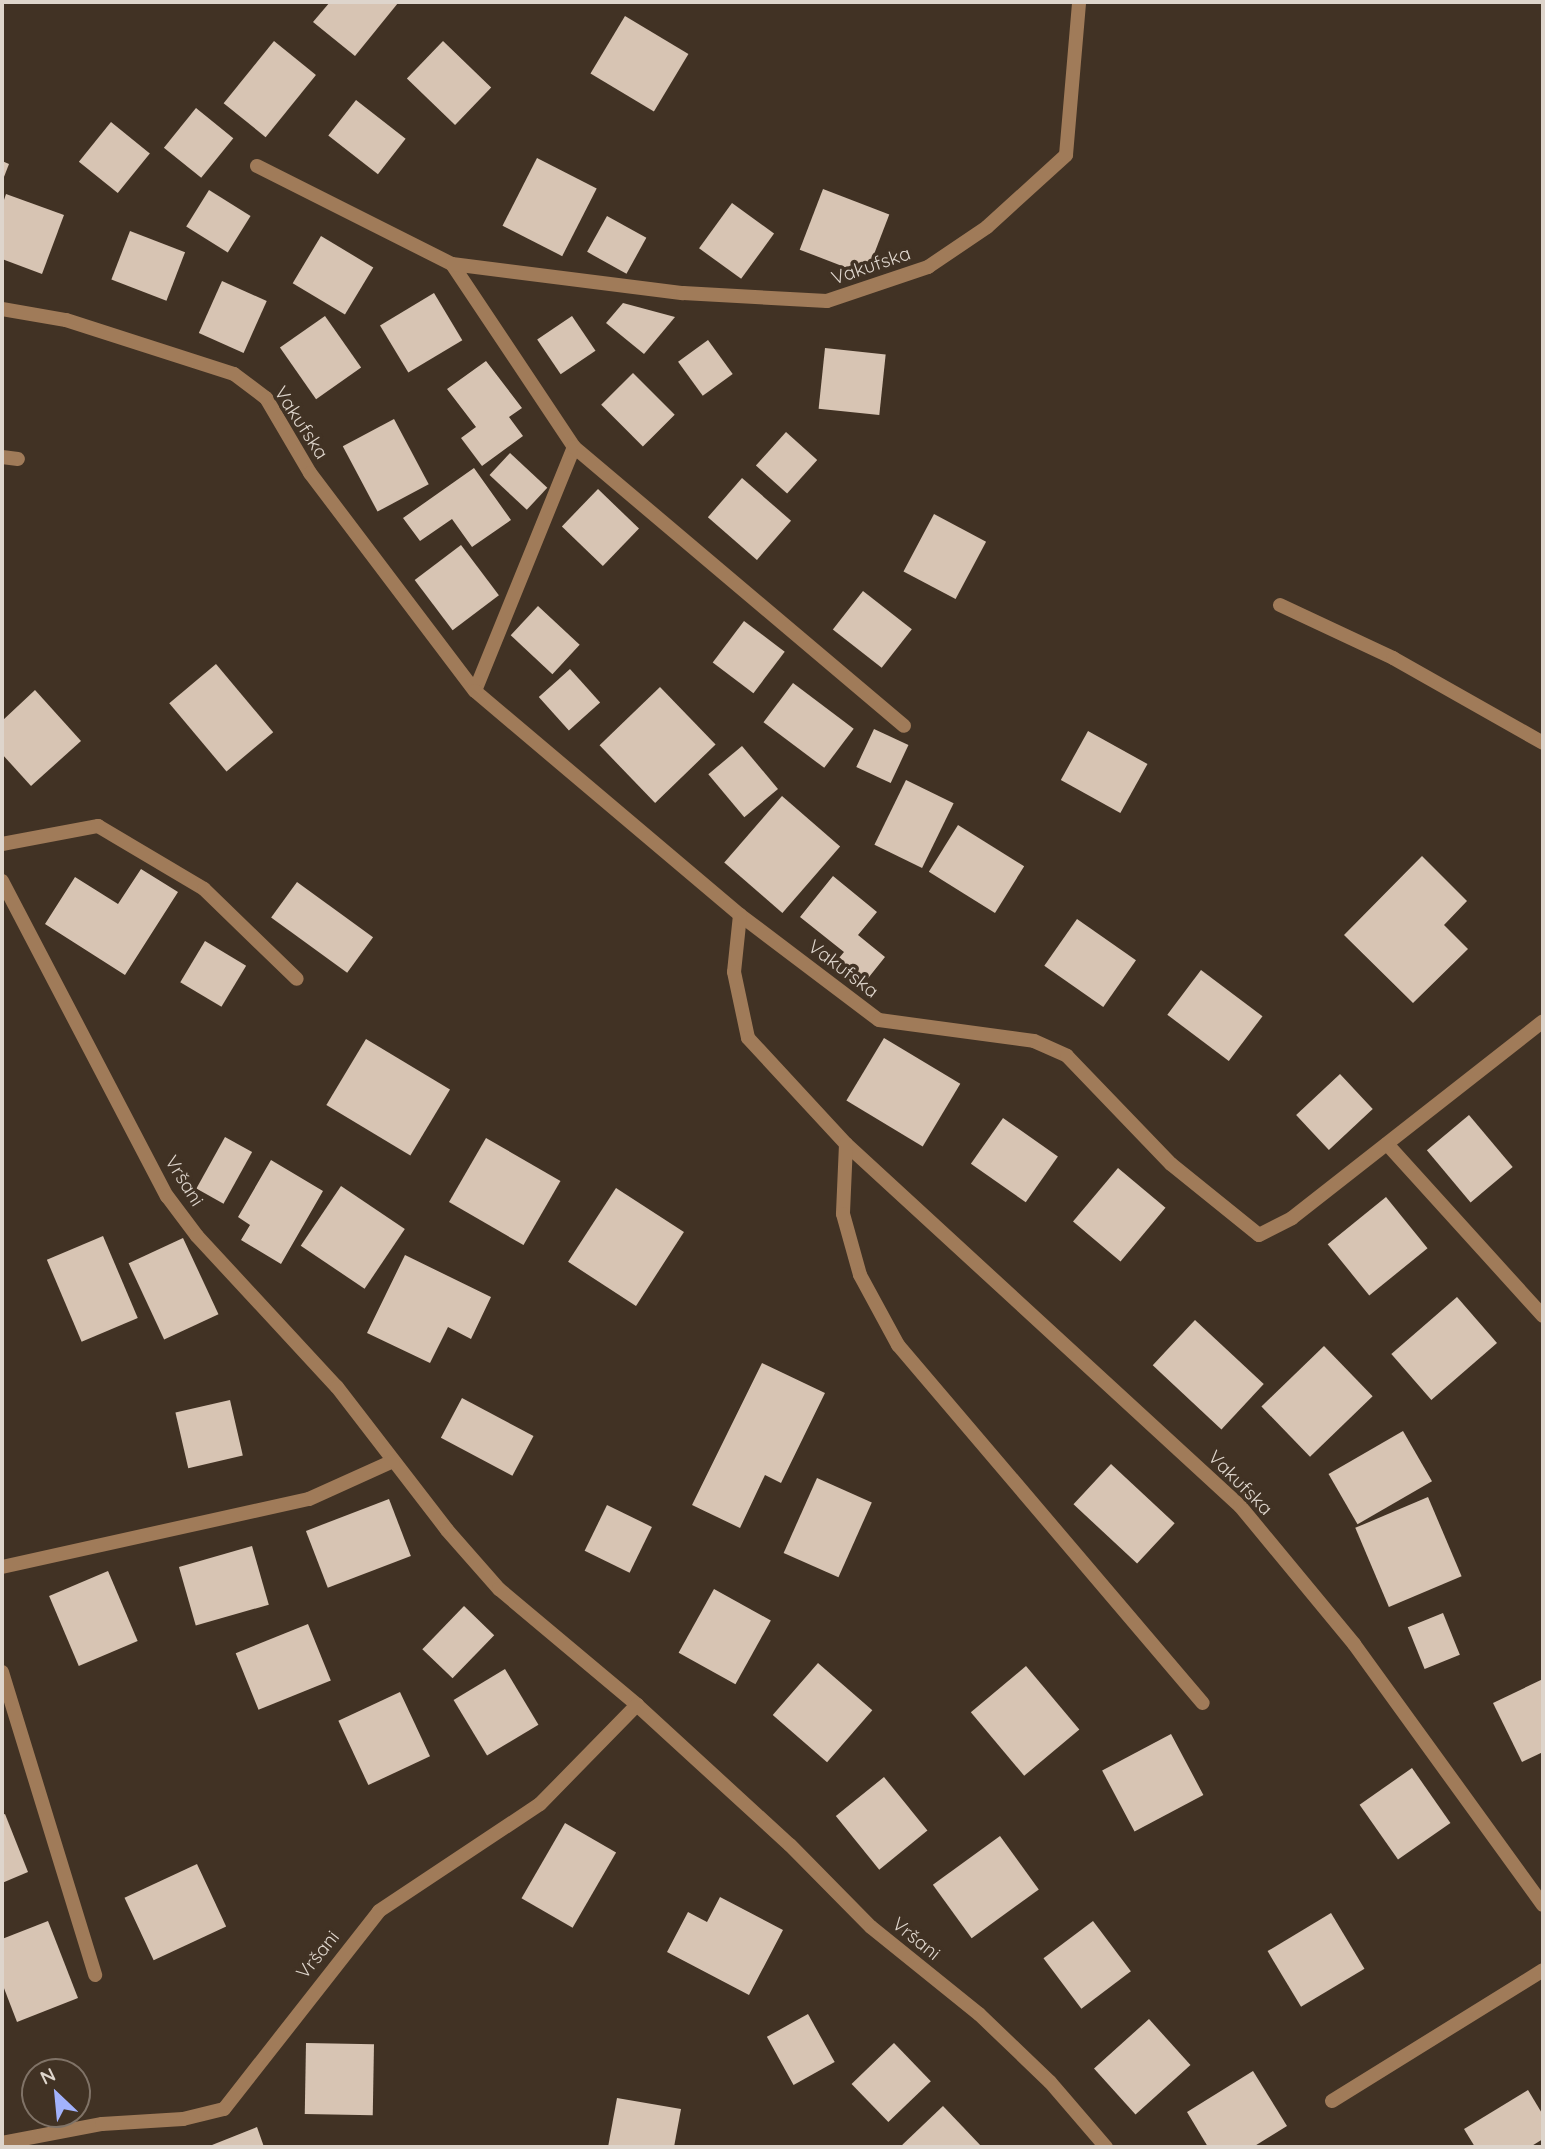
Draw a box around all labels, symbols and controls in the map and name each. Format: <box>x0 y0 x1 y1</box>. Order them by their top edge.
street label: Vakufska <box>828 242 914 290</box>
street label: Vakufska <box>269 382 333 464</box>
street label: Vakufska <box>803 935 883 1003</box>
street label: Vršani <box>160 1152 208 1210</box>
street label: Vakufska <box>1203 1446 1277 1520</box>
street label: Vršani <box>887 1913 945 1965</box>
street label: Vršani <box>292 1926 344 1984</box>
north arrow <box>21 2058 91 2128</box>
text: N <box>36 2062 59 2090</box>

